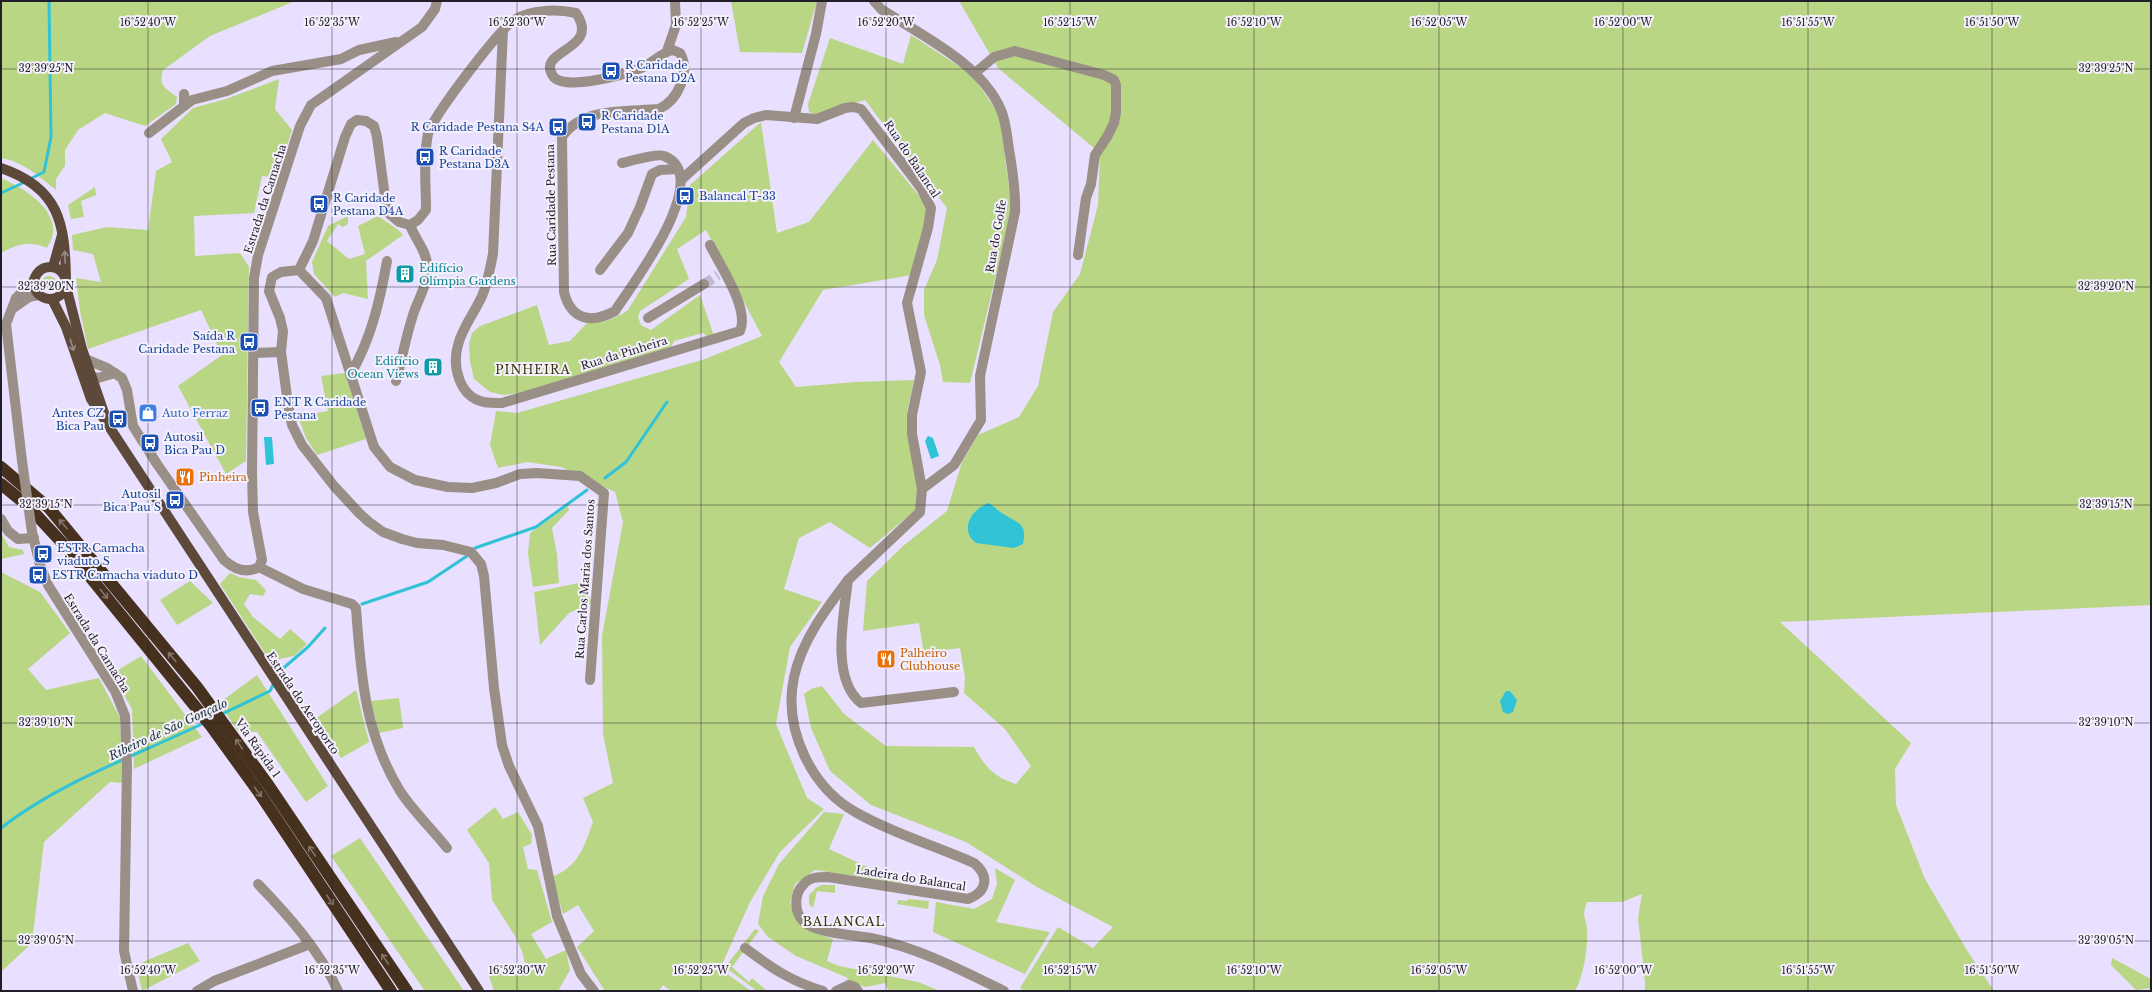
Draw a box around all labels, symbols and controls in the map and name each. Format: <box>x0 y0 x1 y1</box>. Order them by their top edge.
text: 16°52'40"W <box>120 16 176 29</box>
text: 16°52'35"W <box>304 16 360 29</box>
text: 16°52'30"W <box>489 16 546 29</box>
text: 16°52'25"W <box>673 16 729 29</box>
text: 16°52'20"W <box>858 16 915 29</box>
text: 16°52'15"W <box>1043 16 1097 29</box>
text: 16°52'10"W <box>1226 16 1282 29</box>
text: 16°52'05"W <box>1411 16 1467 29</box>
text: 16°52'00"W <box>1594 16 1652 29</box>
text: 16°51'55"W <box>1782 16 1835 29</box>
text: 16°51'50"W <box>1965 16 2019 29</box>
place label: R Caridade Pestana D2A <box>625 58 696 85</box>
bus stop icon: R Caridade Pestana D2A <box>600 60 622 82</box>
text: 32°39'25"N <box>18 62 74 75</box>
text: 32°39'25"N <box>2078 62 2134 75</box>
place label: R Caridade Pestana D1A <box>601 109 670 136</box>
bus stop icon: R Caridade Pestana D1A <box>576 111 598 133</box>
bus stop icon: R Caridade Pestana S4A <box>547 116 569 138</box>
street label: Rua do Balancal <box>881 118 943 201</box>
place label: R Caridade Pestana S4A <box>411 120 544 134</box>
street label: Estrada da Camacha <box>241 142 290 255</box>
street label: Rua Caridade Pestana <box>543 143 559 266</box>
place label: R Caridade Pestana D3A <box>439 144 510 171</box>
bus stop icon: R Caridade Pestana D3A <box>414 146 436 168</box>
bus stop icon: Balancal T-33 <box>674 185 696 207</box>
place label: Balancal T-33 <box>699 189 776 203</box>
place label: R Caridade Pestana D4A <box>333 191 404 218</box>
bus stop icon: R Caridade Pestana D4A <box>308 193 330 215</box>
street label: Rua do Golfe <box>983 198 1009 274</box>
one-way arrow <box>62 251 69 264</box>
place label: Edifício Olímpia Gardens <box>419 261 516 288</box>
building icon: Edifício Olímpia Gardens <box>394 263 416 285</box>
text: 32°39'20"N <box>18 280 74 293</box>
text: 32°39'20"N <box>2078 280 2134 293</box>
place label: Saída R Caridade Pestana <box>138 329 236 356</box>
bus stop icon: Saída R Caridade Pestana <box>238 331 260 353</box>
street label: Rua da Pinheira <box>579 333 670 373</box>
one-way arrow <box>68 339 76 351</box>
place label: Edifício Ocean Views <box>347 354 419 381</box>
building icon: Edifício Ocean Views <box>422 356 444 378</box>
district label: PINHEIRA <box>495 362 571 377</box>
place label: ENT R Caridade Pestana <box>274 395 366 422</box>
bus stop icon: ENT R Caridade Pestana <box>249 397 271 419</box>
shop icon: Auto Ferraz <box>137 402 159 424</box>
place label: Antes CZ Bica Pau <box>51 406 105 433</box>
place label: Auto Ferraz <box>161 406 228 420</box>
bus stop icon: Antes CZ Bica Pau <box>107 408 129 430</box>
place label: Autosil Bica Pau D <box>163 430 225 457</box>
bus stop icon: Autosil Bica Pau D <box>139 432 161 454</box>
restaurant icon: Pinheira <box>174 466 196 488</box>
place label: Pinheira <box>199 470 248 484</box>
place label: Autosil Bica Pau S <box>103 487 161 514</box>
bus stop icon: Autosil Bica Pau S <box>164 489 186 511</box>
text: 32°39'15"N <box>19 498 73 511</box>
text: 32°39'15"N <box>2079 498 2133 511</box>
street label: Rua Carlos Maria dos Santos <box>572 499 598 659</box>
one-way arrow <box>58 519 67 529</box>
place label: ESTR Camacha viaduto S <box>57 541 146 568</box>
bus stop icon: ESTR Camacha viaduto S <box>32 543 54 565</box>
bus stop icon: ESTR Camacha viaduto D <box>27 564 49 586</box>
place label: ESTR Camacha viaduto D <box>52 568 198 582</box>
one-way arrow <box>100 588 109 599</box>
street label: Estrada da Camacha <box>61 591 134 696</box>
place label: Palheiro Clubhouse <box>900 646 960 673</box>
restaurant icon: Palheiro Clubhouse <box>875 648 897 670</box>
street label: Estrada do Aeroporto <box>263 649 343 757</box>
one-way arrow <box>168 651 177 662</box>
water label: Ribeiro de São Gonçalo <box>105 695 230 764</box>
street label: Via Rápida 1 <box>232 715 284 780</box>
text: 32°39'10"N <box>19 716 73 729</box>
text: 32°39'10"N <box>2079 716 2133 729</box>
one-way arrow <box>235 738 243 749</box>
one-way arrow <box>254 786 262 797</box>
one-way arrow <box>308 846 316 857</box>
street label: Ladeira do Balancal <box>855 862 967 894</box>
one-way arrow <box>326 895 334 906</box>
district label: BALANCAL <box>803 914 885 929</box>
text: 32°39'05"N <box>18 934 74 947</box>
text: 32°39'05"N <box>2078 934 2134 947</box>
one-way arrow <box>381 953 389 964</box>
text: 16°52'40"W <box>120 964 176 977</box>
text: 16°52'35"W <box>304 964 360 977</box>
text: 16°52'30"W <box>489 964 546 977</box>
text: 16°52'25"W <box>673 964 729 977</box>
text: 16°52'20"W <box>858 964 915 977</box>
text: 16°52'15"W <box>1043 964 1097 977</box>
text: 16°52'10"W <box>1226 964 1282 977</box>
text: 16°52'05"W <box>1411 964 1467 977</box>
text: 16°52'00"W <box>1594 964 1652 977</box>
text: 16°51'55"W <box>1782 964 1835 977</box>
text: 16°51'50"W <box>1965 964 2019 977</box>

